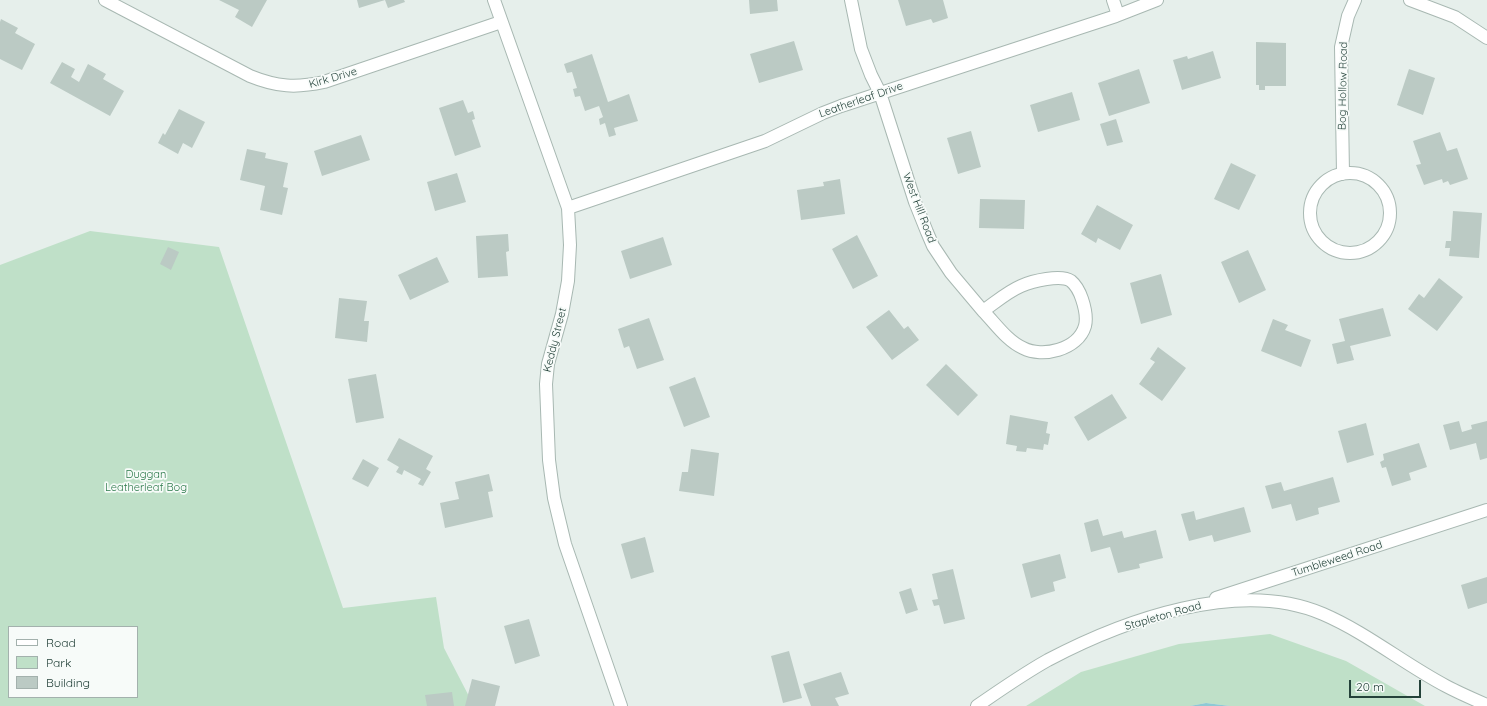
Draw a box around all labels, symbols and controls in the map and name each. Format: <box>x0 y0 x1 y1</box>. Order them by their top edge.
street label: Bog Hollow Road <box>1336 42 1350 130</box>
street label: Kirk Drive <box>307 65 359 91</box>
street label: Leatherleaf Drive <box>817 79 905 121</box>
street label: West Hill Road <box>900 171 938 245</box>
street label: Keddy Street <box>541 306 569 374</box>
park label: Duggan Leatherleaf Bog <box>105 468 187 494</box>
street label: Tumbleweed Road <box>1290 538 1384 580</box>
street label: Stapleton Road <box>1123 599 1203 633</box>
legend <box>8 626 138 698</box>
text: Road <box>46 635 76 650</box>
text: Park <box>46 655 71 670</box>
scale bar <box>1351 672 1423 698</box>
text: Building <box>46 675 90 690</box>
text: 20 m <box>1356 679 1384 694</box>

